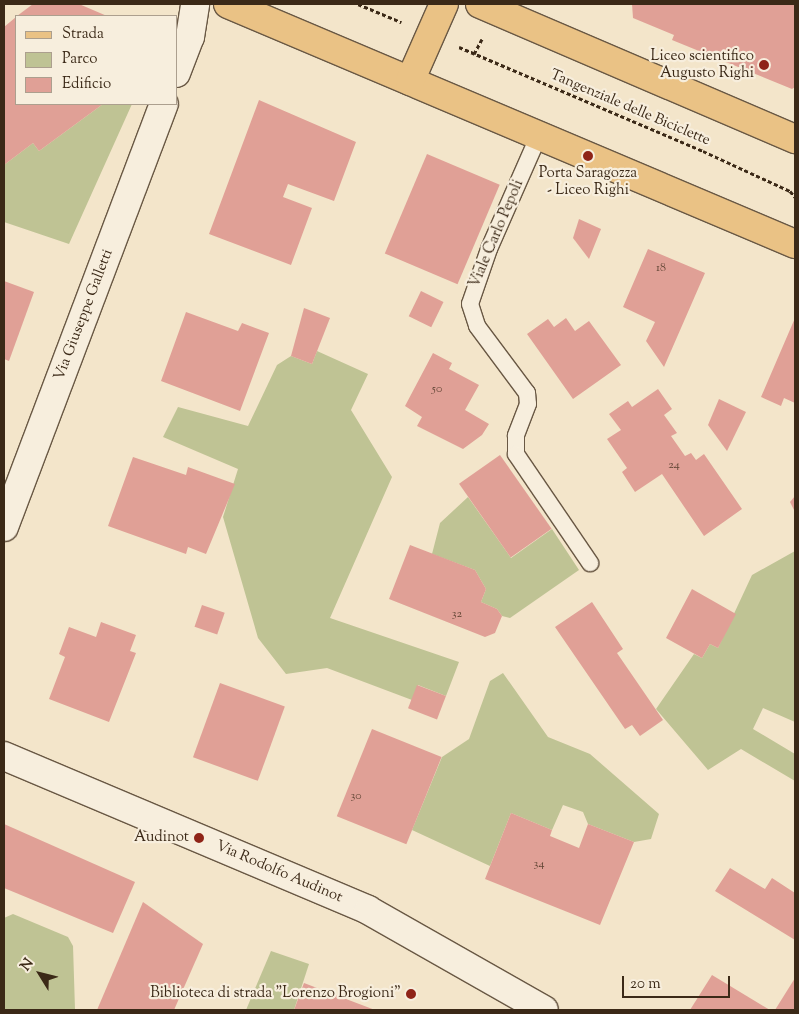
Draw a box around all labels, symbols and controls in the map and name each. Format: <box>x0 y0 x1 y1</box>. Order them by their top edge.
legend <box>15 15 178 105</box>
text: Strada <box>62 24 104 45</box>
place label: Liceo scientifico Augusto Righi <box>651 47 754 82</box>
text: Parco <box>62 49 98 70</box>
marker: Liceo scientifico Augusto Righi <box>758 59 770 71</box>
street label: Tangenziale delle Biciclette <box>547 66 713 150</box>
text: Edificio <box>62 74 111 95</box>
marker: Porta Saragozza - Liceo Righi <box>582 150 594 162</box>
place label: Porta Saragozza - Liceo Righi <box>539 164 637 199</box>
street label: Viale Carlo Pepoli <box>466 177 528 291</box>
street label: Via Giuseppe Galletti <box>51 247 117 383</box>
house number: 18 <box>656 262 666 276</box>
house number: 50 <box>432 383 442 397</box>
house number: 24 <box>668 459 680 473</box>
house number: 32 <box>452 608 462 622</box>
house number: 30 <box>350 790 362 804</box>
place label: Audinot <box>134 829 189 847</box>
marker: Audinot <box>193 832 205 844</box>
street label: Via Rodolfo Audinot <box>213 837 345 907</box>
house number: 34 <box>534 858 544 872</box>
north arrow <box>15 949 65 999</box>
text: N <box>16 955 39 976</box>
scale bar <box>624 966 732 998</box>
text: 20 m <box>630 974 661 995</box>
place label: Biblioteca di strada "Lorenzo Brogioni" <box>150 985 401 1003</box>
marker: Biblioteca di strada "Lorenzo Brogioni" <box>405 988 417 1000</box>

